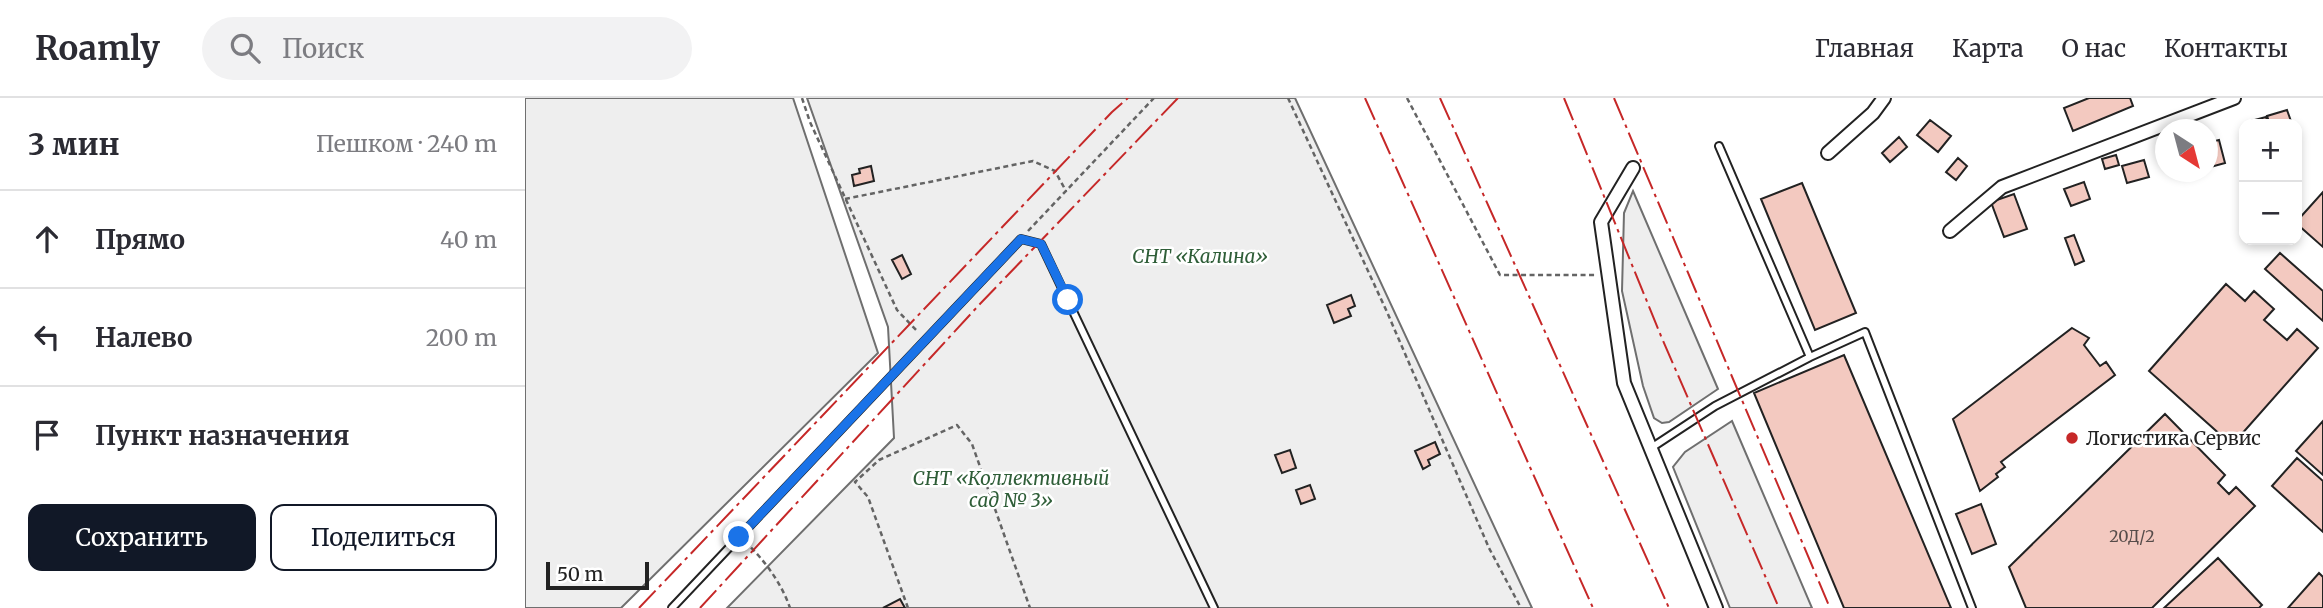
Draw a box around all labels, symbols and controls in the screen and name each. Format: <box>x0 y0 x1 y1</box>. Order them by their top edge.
search box <box>202 17 692 80</box>
text: Roamly <box>35 28 160 69</box>
icon: search <box>226 29 264 67</box>
text: Поиск <box>282 32 364 65</box>
text: Главная <box>1815 33 1914 64</box>
text: Карта <box>1952 33 2024 64</box>
text: О нас <box>2062 33 2126 64</box>
text: Контакты <box>2164 33 2288 64</box>
north arrow <box>2155 119 2218 182</box>
map controls <box>2239 119 2302 245</box>
button: + <box>2239 119 2302 182</box>
text: 3 мин <box>28 125 120 163</box>
text: Пешком · 240 m <box>316 129 497 158</box>
button: − <box>2239 182 2302 245</box>
icon: ahead <box>28 220 66 258</box>
text: Прямо <box>95 223 185 256</box>
text: 40 m <box>440 225 497 254</box>
park label: СНТ «Калина» <box>1132 244 1268 268</box>
route start <box>1052 284 1083 315</box>
icon: left <box>28 318 66 356</box>
text: Налево <box>95 321 193 354</box>
text: 200 m <box>426 323 497 352</box>
icon: arrive <box>28 416 66 454</box>
text: Пункт назначения <box>95 419 349 452</box>
place label: Логистика Сервис <box>2086 426 2261 450</box>
marker: Логистика Сервис <box>2064 430 2080 446</box>
park label: СНТ «Коллективный сад № 3» <box>913 466 1109 512</box>
button: Сохранить <box>28 504 256 571</box>
button: Поделиться <box>270 504 497 571</box>
route end <box>723 521 754 552</box>
house number: 20Д/2 <box>2109 526 2155 546</box>
scale bar <box>546 559 649 591</box>
text: 50 m <box>557 562 603 586</box>

